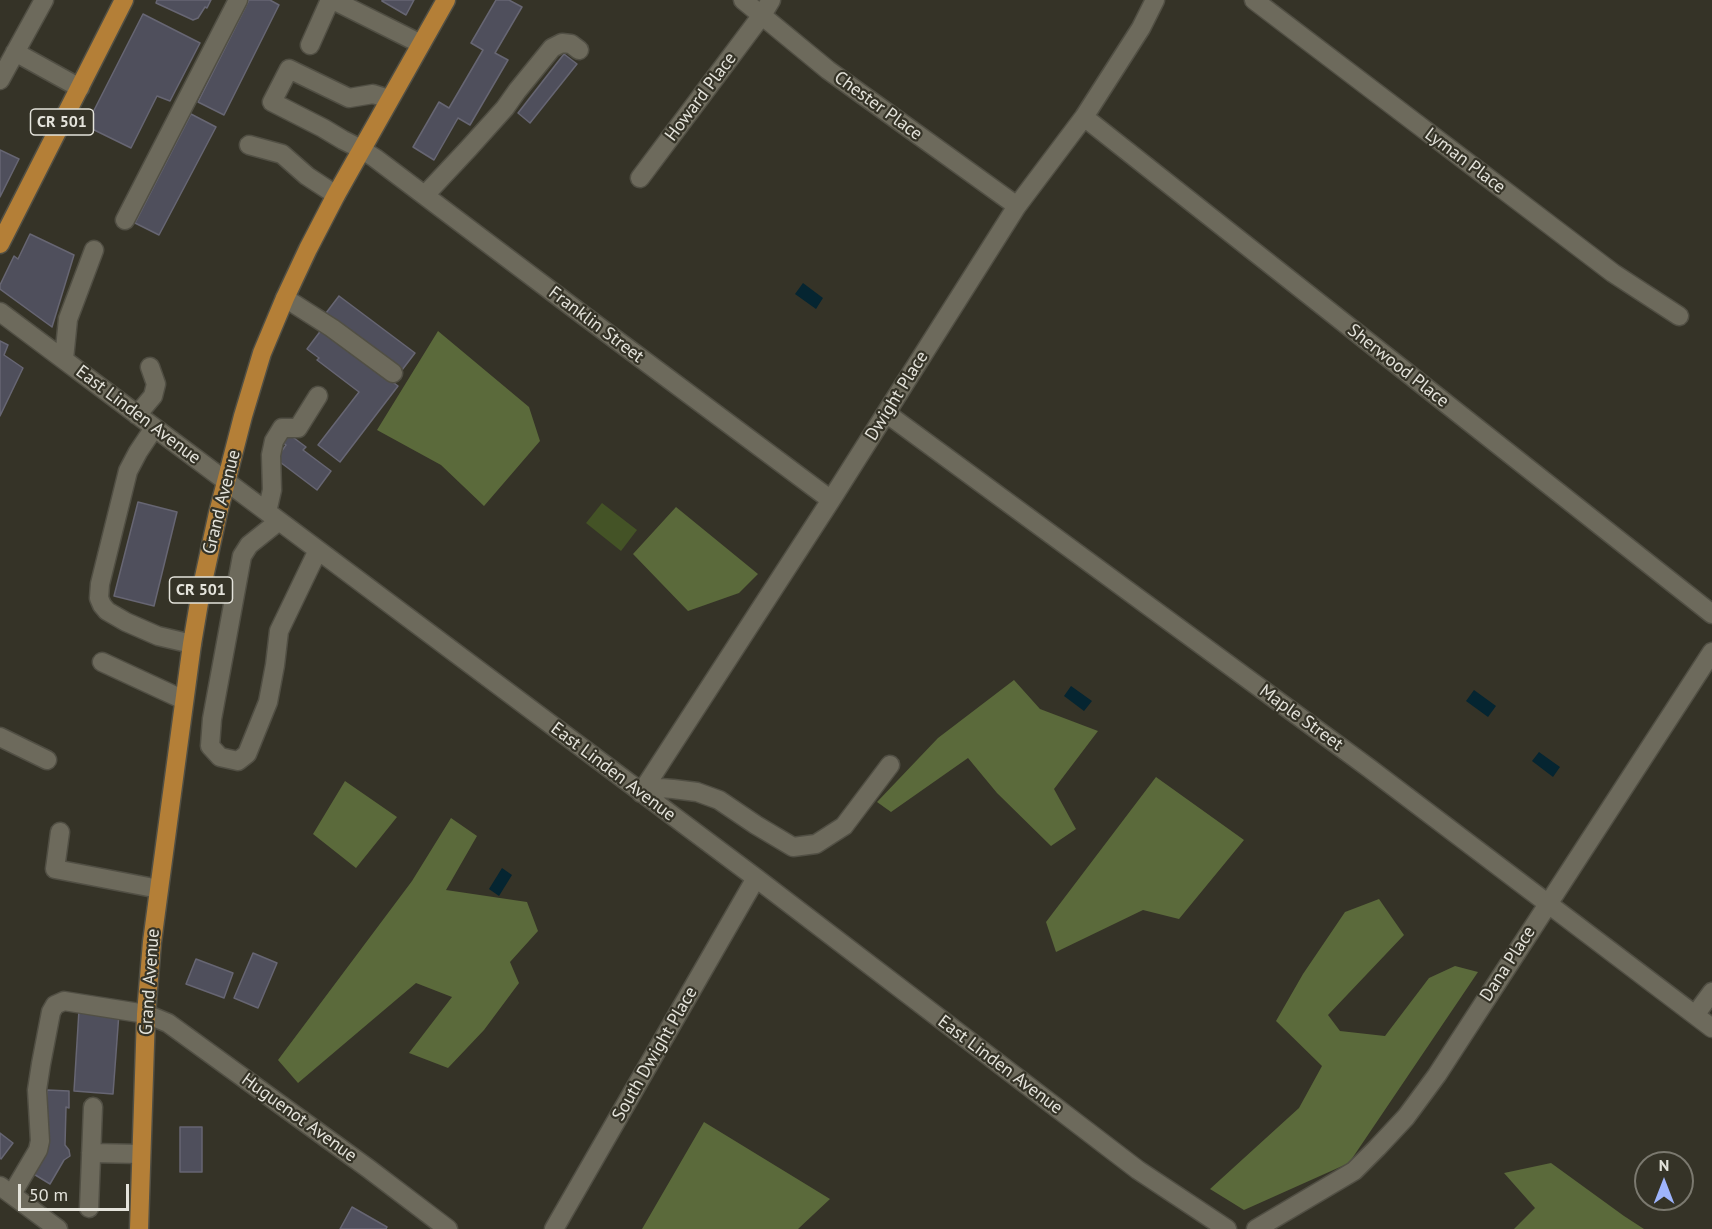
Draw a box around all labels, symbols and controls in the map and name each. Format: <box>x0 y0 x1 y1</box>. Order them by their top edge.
street label: Howard Place <box>661 48 741 146</box>
street label: Chester Place <box>830 67 926 145</box>
road number: CR 501 <box>31 109 94 135</box>
street label: Lyman Place <box>1420 124 1510 198</box>
street label: Franklin Street <box>544 282 648 368</box>
street label: Sherwood Place <box>1343 320 1453 412</box>
street label: Dwight Place <box>861 347 933 445</box>
street label: East Linden Avenue <box>71 361 205 469</box>
street label: Grand Avenue <box>199 448 245 556</box>
road number: CR 501 <box>170 577 232 603</box>
street label: Maple Street <box>1255 680 1347 756</box>
street label: East Linden Avenue <box>546 718 680 826</box>
street label: Dana Place <box>1476 922 1540 1006</box>
street label: Grand Avenue <box>136 928 164 1036</box>
street label: South Dwight Place <box>608 983 702 1125</box>
street label: East Linden Avenue <box>933 1011 1067 1119</box>
street label: Huguenot Avenue <box>237 1069 361 1167</box>
north arrow <box>1634 1151 1694 1211</box>
text: N <box>1659 1155 1669 1175</box>
scale bar <box>21 1172 132 1210</box>
text: 50 m <box>29 1183 68 1206</box>

